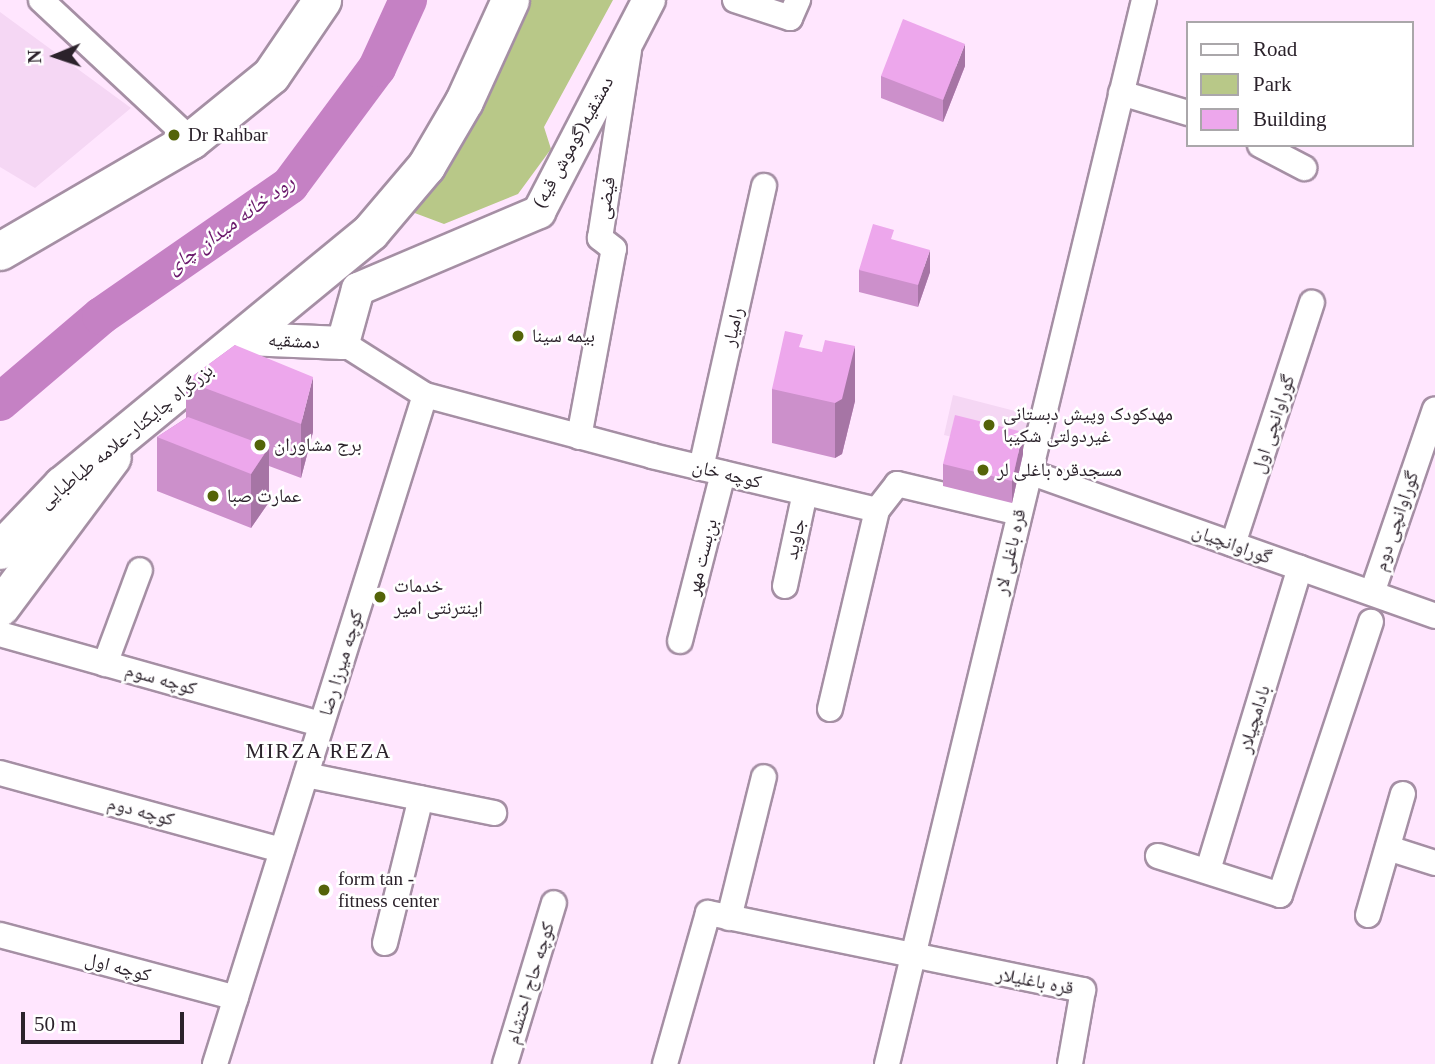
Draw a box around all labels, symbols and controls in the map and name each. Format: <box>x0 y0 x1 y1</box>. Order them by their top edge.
north arrow <box>21 21 91 91</box>
legend <box>1186 21 1414 147</box>
text: Road <box>1253 37 1297 61</box>
text: N <box>24 50 45 64</box>
street label: دمشقیه(گوموش قیه) <box>528 72 618 212</box>
text: Park <box>1253 72 1292 96</box>
text: Building <box>1253 107 1327 131</box>
place label: Dr Rahbar <box>188 124 268 146</box>
marker: Dr Rahbar <box>166 127 182 143</box>
water label: رود خانه میدان چای <box>161 169 299 279</box>
street label: فیضی <box>591 175 621 221</box>
street label: رامیار <box>717 305 749 349</box>
place label: بیمه سینا <box>532 325 595 347</box>
street label: دمشقیه <box>267 328 321 354</box>
marker: بیمه سینا <box>510 328 526 344</box>
street label: بزرگراه چایکنار-علامه طباطبایی <box>34 359 218 513</box>
street label: گوراوانچی اول <box>1246 372 1300 476</box>
place label: مهدکودک وپیش دبستانی غیردولتی شکیبا <box>1003 403 1173 447</box>
marker: مهدکودک وپیش دبستانی غیردولتی شکیبا <box>981 417 997 433</box>
place label: برج مشاوران <box>274 434 362 456</box>
marker: برج مشاوران <box>252 437 268 453</box>
street label: کوچه خان <box>690 454 764 494</box>
place label: مسجدقره باغلی لر <box>997 459 1122 481</box>
marker: مسجدقره باغلی لر <box>975 462 991 478</box>
street label: گوراوانچی دوم <box>1368 468 1424 574</box>
place label: عمارت صبا <box>227 485 301 507</box>
marker: عمارت صبا <box>205 488 221 504</box>
street label: قره باغلی لار <box>989 507 1031 597</box>
street label: بن‌بست مهر <box>682 516 722 598</box>
street label: جاوید <box>780 516 810 562</box>
street label: گوراوانچیان <box>1189 519 1275 569</box>
place label: خدمات اینترنتی امیر <box>394 575 483 619</box>
marker: خدمات اینترنتی امیر <box>372 589 388 605</box>
street label: کوچه میرزا رضا <box>314 608 368 718</box>
street label: کوچه سوم <box>123 658 199 700</box>
street label: بادامچیلار <box>1233 682 1275 756</box>
district label: MIRZA REZA <box>246 738 392 764</box>
street label: کوچه دوم <box>105 791 177 831</box>
place label: form tan - fitness center <box>338 868 439 912</box>
marker: form tan - fitness center <box>316 882 332 898</box>
street label: کوچه حاج احتشام <box>501 919 559 1047</box>
street label: کوچه اول <box>83 947 153 987</box>
street label: قره باغلیلار <box>994 962 1076 1000</box>
scale bar <box>24 998 187 1042</box>
text: 50 m <box>34 1012 77 1036</box>

